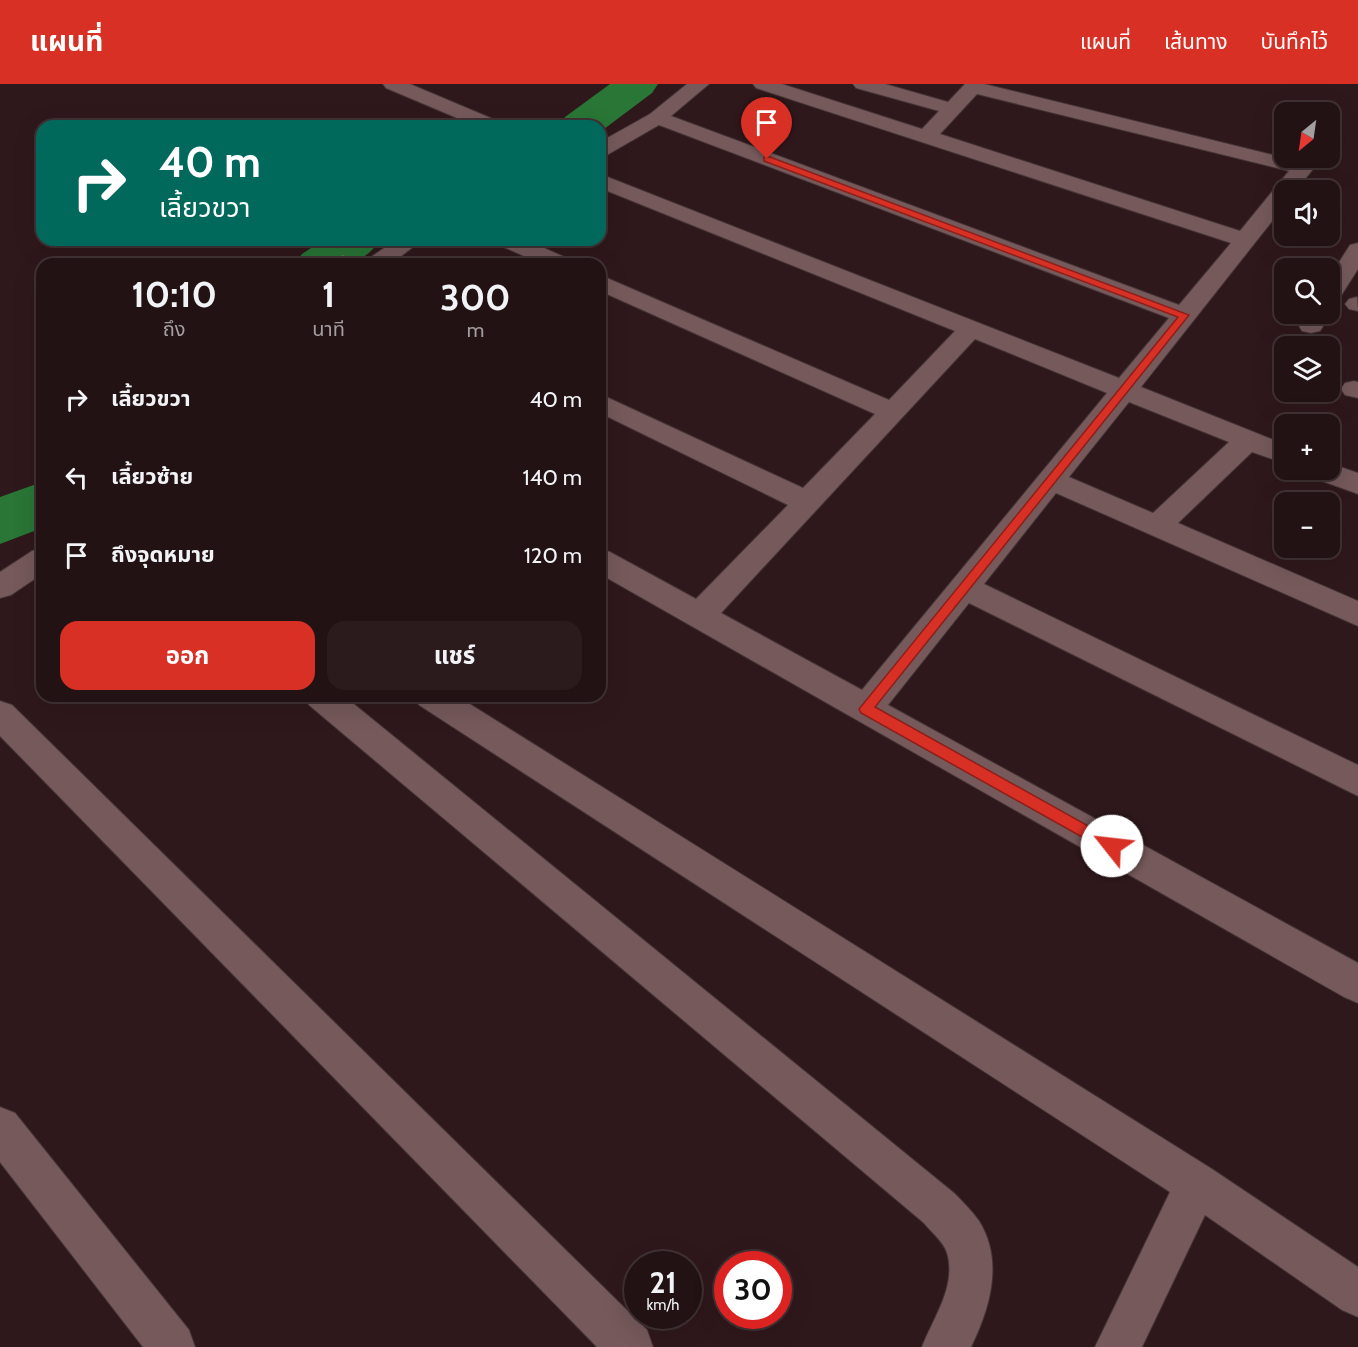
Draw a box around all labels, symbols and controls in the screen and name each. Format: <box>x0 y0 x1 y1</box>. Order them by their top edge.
text: แผนที่ <box>30 24 103 58</box>
text: แผนที่ <box>1080 29 1131 54</box>
text: เส้นทาง <box>1164 29 1228 54</box>
text: บันทึกไว้ <box>1261 29 1328 54</box>
pin <box>741 97 792 159</box>
north arrow <box>1274 102 1340 168</box>
map controls <box>1274 102 1340 558</box>
icon: arrive <box>750 106 783 139</box>
text: 40 m <box>159 136 261 188</box>
icon: right <box>60 144 138 222</box>
button: sound <box>1274 180 1340 246</box>
text: เลี้ยวขวา <box>159 191 250 224</box>
button: search <box>1274 258 1340 324</box>
text: 10:10 <box>131 272 217 316</box>
text: 1 <box>322 272 335 316</box>
text: 300 <box>440 275 511 319</box>
text: ถึง <box>163 317 186 341</box>
text: นาที <box>312 317 345 341</box>
text: m <box>467 318 484 342</box>
button: layers <box>1274 336 1340 402</box>
icon: right <box>60 383 93 416</box>
text: เลี้ยวขวา <box>111 385 191 412</box>
text: 40 m <box>530 386 582 413</box>
button: + <box>1274 414 1340 480</box>
icon: left <box>60 461 93 494</box>
text: เลี้ยวซ้าย <box>111 463 193 490</box>
text: 140 m <box>523 464 582 491</box>
button: − <box>1274 492 1340 558</box>
icon: arrive <box>60 539 93 572</box>
text: ถึงจุดหมาย <box>111 541 215 568</box>
text: 120 m <box>524 542 582 569</box>
button: ออก <box>60 621 315 690</box>
button: แชร์ <box>327 621 582 690</box>
position arrow <box>1080 814 1144 878</box>
speed limit sign: 30 <box>714 1251 792 1329</box>
text: 21 <box>650 1264 676 1301</box>
text: km/h <box>647 1296 679 1314</box>

